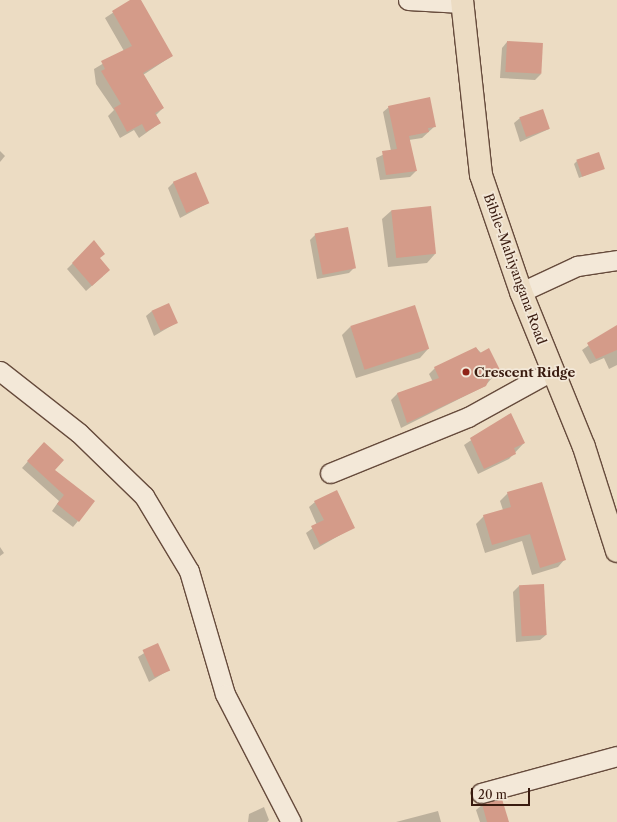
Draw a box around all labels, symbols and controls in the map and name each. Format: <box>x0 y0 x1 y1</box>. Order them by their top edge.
street label: Bibile-Mahiyangana Road <box>480 191 550 347</box>
place label: Crescent Ridge <box>474 364 575 380</box>
marker: Crescent Ridge <box>461 367 471 377</box>
scale bar <box>473 780 532 806</box>
text: 20 m <box>478 787 507 802</box>

